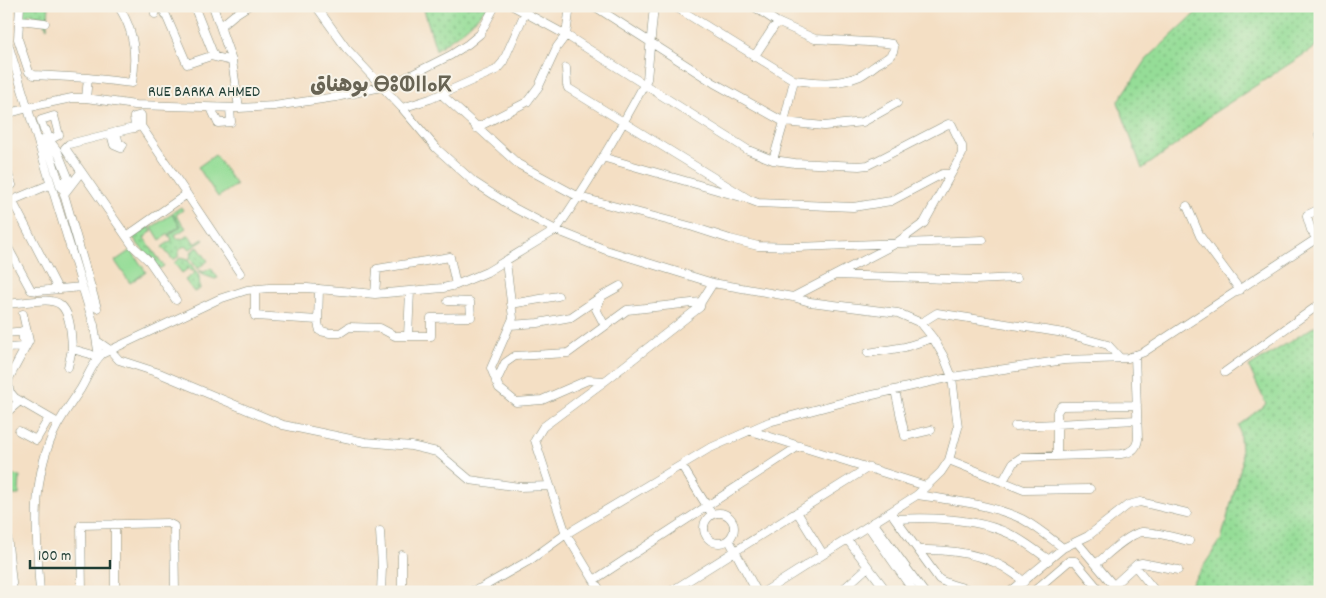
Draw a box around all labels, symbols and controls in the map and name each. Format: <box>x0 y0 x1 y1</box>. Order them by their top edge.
district label: بوهناق ⴱⵓⵀⵏⵏⴰⴽ <box>310 72 452 102</box>
street label: RUE BARKA AHMED <box>148 81 260 104</box>
scale bar <box>30 538 110 570</box>
text: 100 m <box>38 546 71 568</box>

